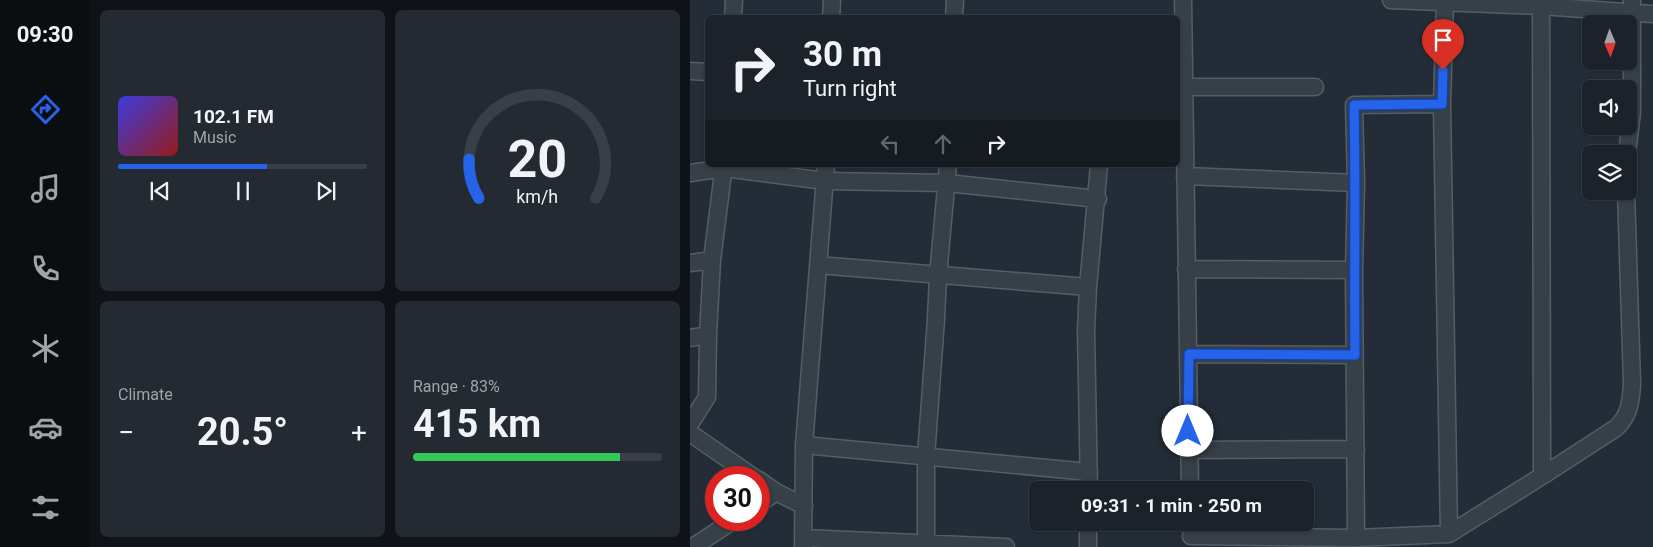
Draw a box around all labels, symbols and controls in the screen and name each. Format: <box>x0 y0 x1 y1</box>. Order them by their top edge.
north arrow <box>1582 15 1638 70</box>
map controls <box>1582 15 1637 200</box>
pin <box>1422 19 1464 70</box>
text: 09:30 <box>17 22 73 47</box>
icon: arrive <box>1429 26 1457 54</box>
text: 30 m <box>803 34 882 75</box>
icon: right <box>720 35 785 100</box>
text: Turn right <box>803 76 897 101</box>
button: sound <box>1582 80 1637 135</box>
icon: directions <box>28 92 63 127</box>
text: 102.1 FM <box>193 105 274 128</box>
text: Music <box>193 128 236 147</box>
text: 20 <box>508 129 567 190</box>
icon: left <box>876 130 904 158</box>
icon: ahead <box>929 130 957 158</box>
icon: right <box>982 130 1010 158</box>
button: layers <box>1582 145 1637 200</box>
icon: music <box>28 171 63 206</box>
icon: previous <box>146 177 174 205</box>
icon: pause <box>229 177 257 205</box>
icon: next <box>312 177 340 205</box>
text: km/h <box>517 186 558 207</box>
icon: phone <box>28 251 63 286</box>
icon: climate <box>28 331 63 366</box>
text: Range · 83% <box>413 377 500 396</box>
text: Climate <box>118 385 173 404</box>
text: 415 km <box>413 402 541 446</box>
position arrow <box>1161 404 1213 456</box>
icon: car <box>28 410 63 445</box>
text: 20.5° <box>197 410 288 454</box>
text: − <box>118 416 134 449</box>
text: + <box>351 416 367 449</box>
speed limit sign: 30 <box>705 466 770 531</box>
icon: filters <box>28 490 63 525</box>
text: 09:31 · 1 min · 250 m <box>1081 494 1262 517</box>

